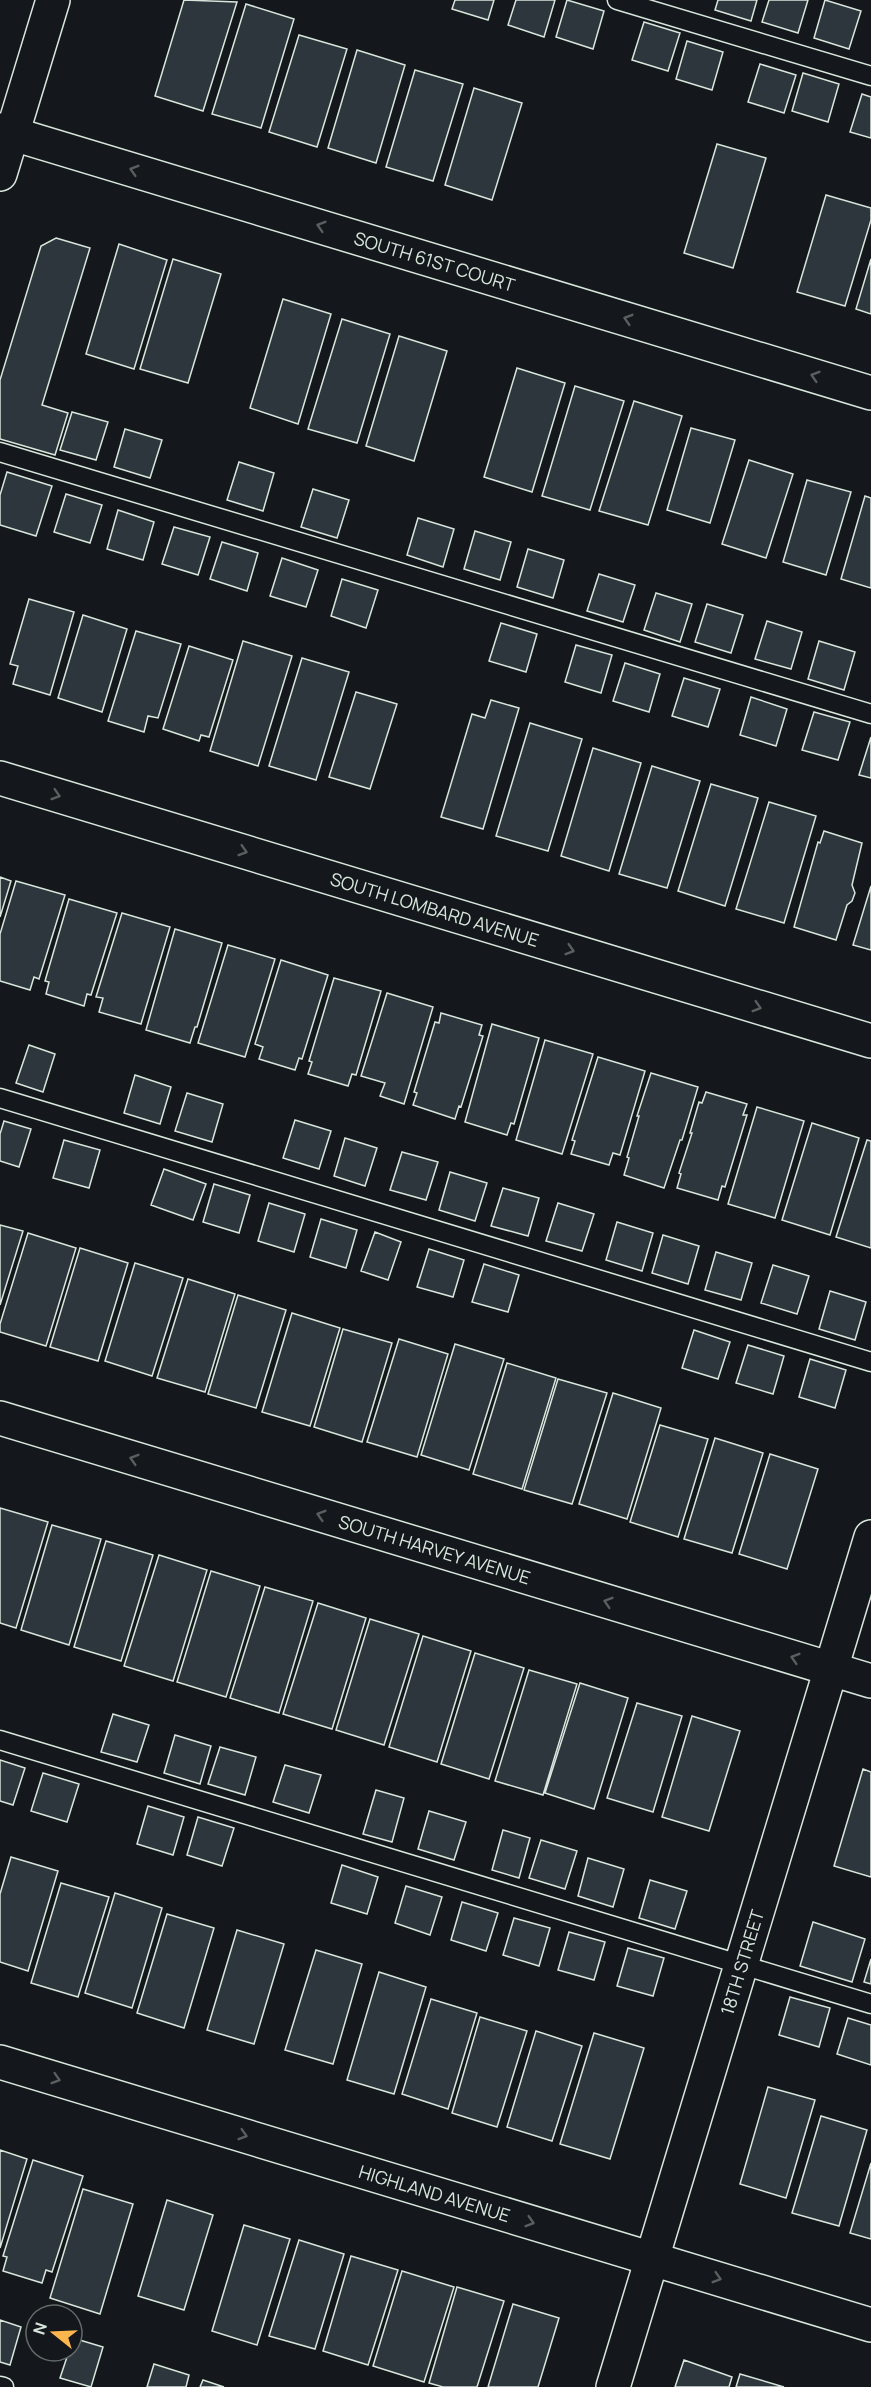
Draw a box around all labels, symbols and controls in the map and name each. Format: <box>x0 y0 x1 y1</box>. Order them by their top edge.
one-way arrow <box>129 165 140 177</box>
one-way arrow <box>316 221 327 233</box>
street label: SOUTH 61ST COURT <box>351 226 518 297</box>
one-way arrow <box>623 314 634 326</box>
one-way arrow <box>810 371 821 383</box>
one-way arrow <box>50 788 61 800</box>
one-way arrow <box>237 844 248 856</box>
street label: SOUTH LOMBARD AVENUE <box>328 866 542 952</box>
one-way arrow <box>564 943 575 955</box>
one-way arrow <box>751 1000 762 1012</box>
one-way arrow <box>129 1453 140 1466</box>
street label: SOUTH HARVEY AVENUE <box>336 1509 533 1590</box>
one-way arrow <box>316 1510 327 1522</box>
one-way arrow <box>603 1597 614 1609</box>
one-way arrow <box>790 1653 801 1665</box>
street label: 18TH STREET <box>715 1906 769 2018</box>
one-way arrow <box>50 2072 61 2084</box>
one-way arrow <box>237 2128 248 2140</box>
street label: HIGHLAND AVENUE <box>356 2159 513 2227</box>
one-way arrow <box>524 2215 535 2227</box>
one-way arrow <box>711 2271 721 2283</box>
north arrow <box>24 2303 84 2363</box>
text: N <box>27 2319 52 2337</box>

